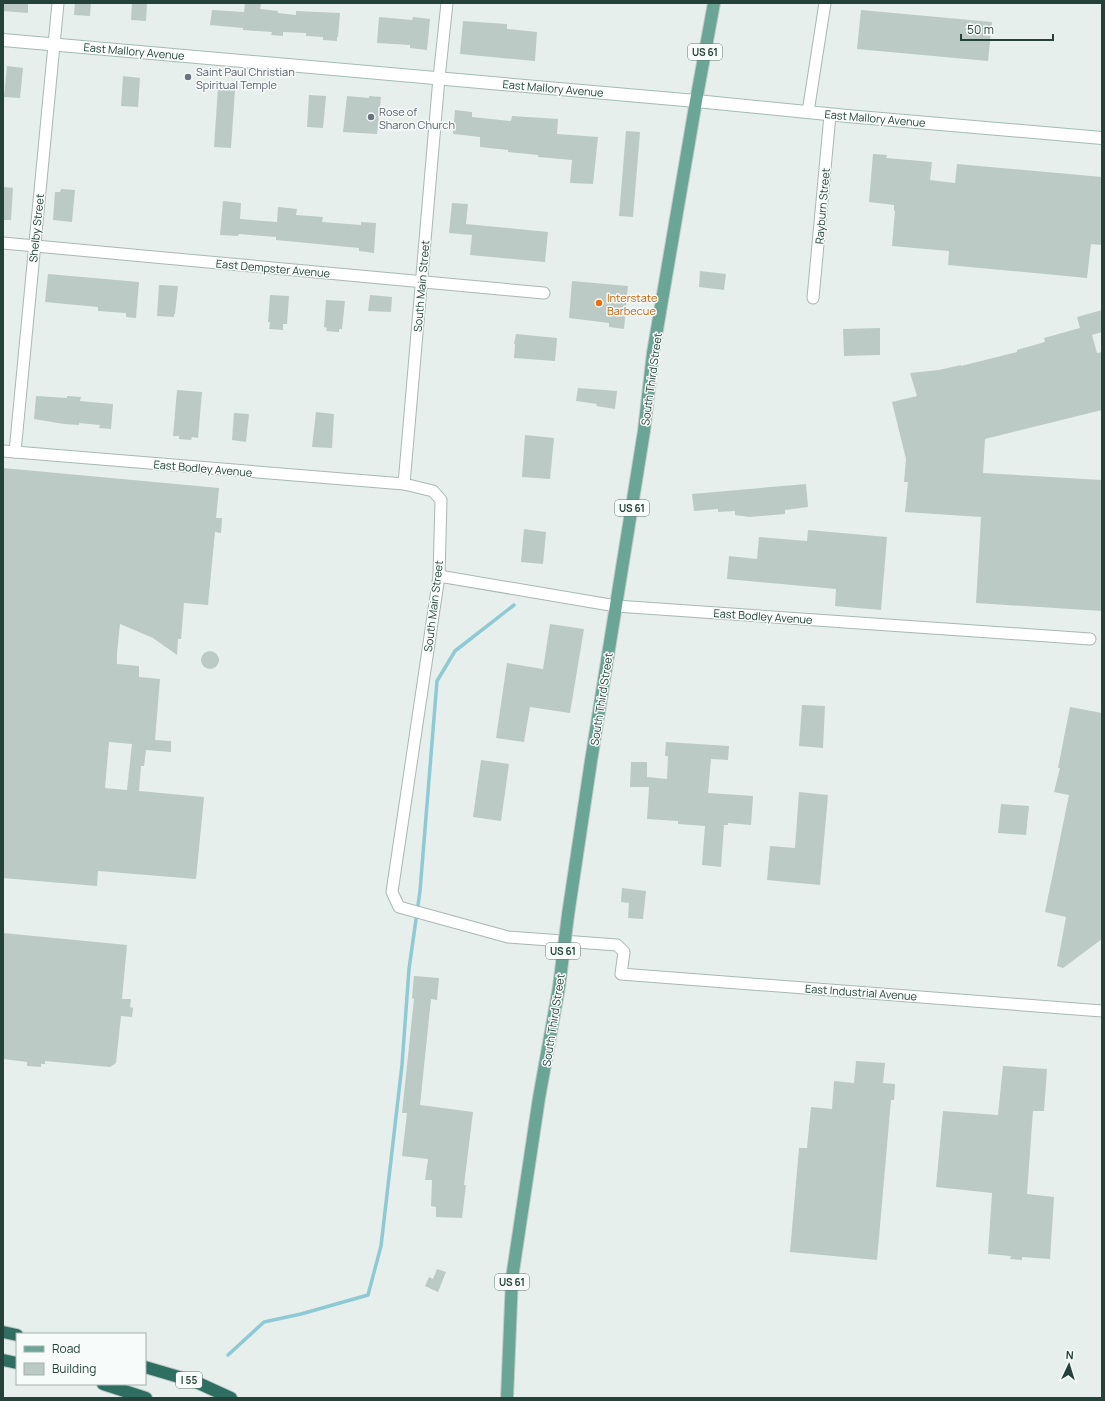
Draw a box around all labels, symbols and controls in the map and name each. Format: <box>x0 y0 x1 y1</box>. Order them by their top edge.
scale bar <box>961 16 1053 42</box>
text: 50 m <box>967 21 994 38</box>
street label: East Mallory Avenue <box>83 39 186 63</box>
road number: US 61 <box>688 44 722 60</box>
place label: Saint Paul Christian Spiritual Temple <box>196 64 295 92</box>
marker: Saint Paul Christian Spiritual Temple <box>183 72 193 82</box>
street label: East Mallory Avenue <box>502 76 605 100</box>
place label: Rose of Sharon Church <box>379 104 455 132</box>
street label: East Mallory Avenue <box>824 106 927 130</box>
marker: Rose of Sharon Church <box>366 112 376 122</box>
street label: Rayburn Street <box>811 167 833 245</box>
street label: Shelby Street <box>25 193 47 263</box>
street label: South Main Street <box>410 240 432 332</box>
street label: East Dempster Avenue <box>215 256 331 281</box>
place label: Interstate Barbecue <box>607 290 658 318</box>
marker: Interstate Barbecue <box>594 298 604 308</box>
street label: South Third Street <box>637 332 665 426</box>
street label: East Bodley Avenue <box>153 456 254 480</box>
road number: US 61 <box>615 500 649 516</box>
street label: South Main Street <box>420 559 446 653</box>
street label: East Bodley Avenue <box>713 605 814 627</box>
street label: South Third Street <box>586 652 616 746</box>
road number: US 61 <box>546 943 580 959</box>
street label: South Third Street <box>538 973 568 1067</box>
street label: East Industrial Avenue <box>805 981 918 1003</box>
road number: US 61 <box>495 1274 529 1290</box>
legend <box>16 1333 146 1385</box>
text: Road <box>52 1340 80 1357</box>
north arrow <box>1049 1345 1089 1385</box>
text: N <box>1065 1347 1074 1362</box>
text: Building <box>52 1360 96 1377</box>
road number: I 55 <box>176 1372 202 1388</box>

